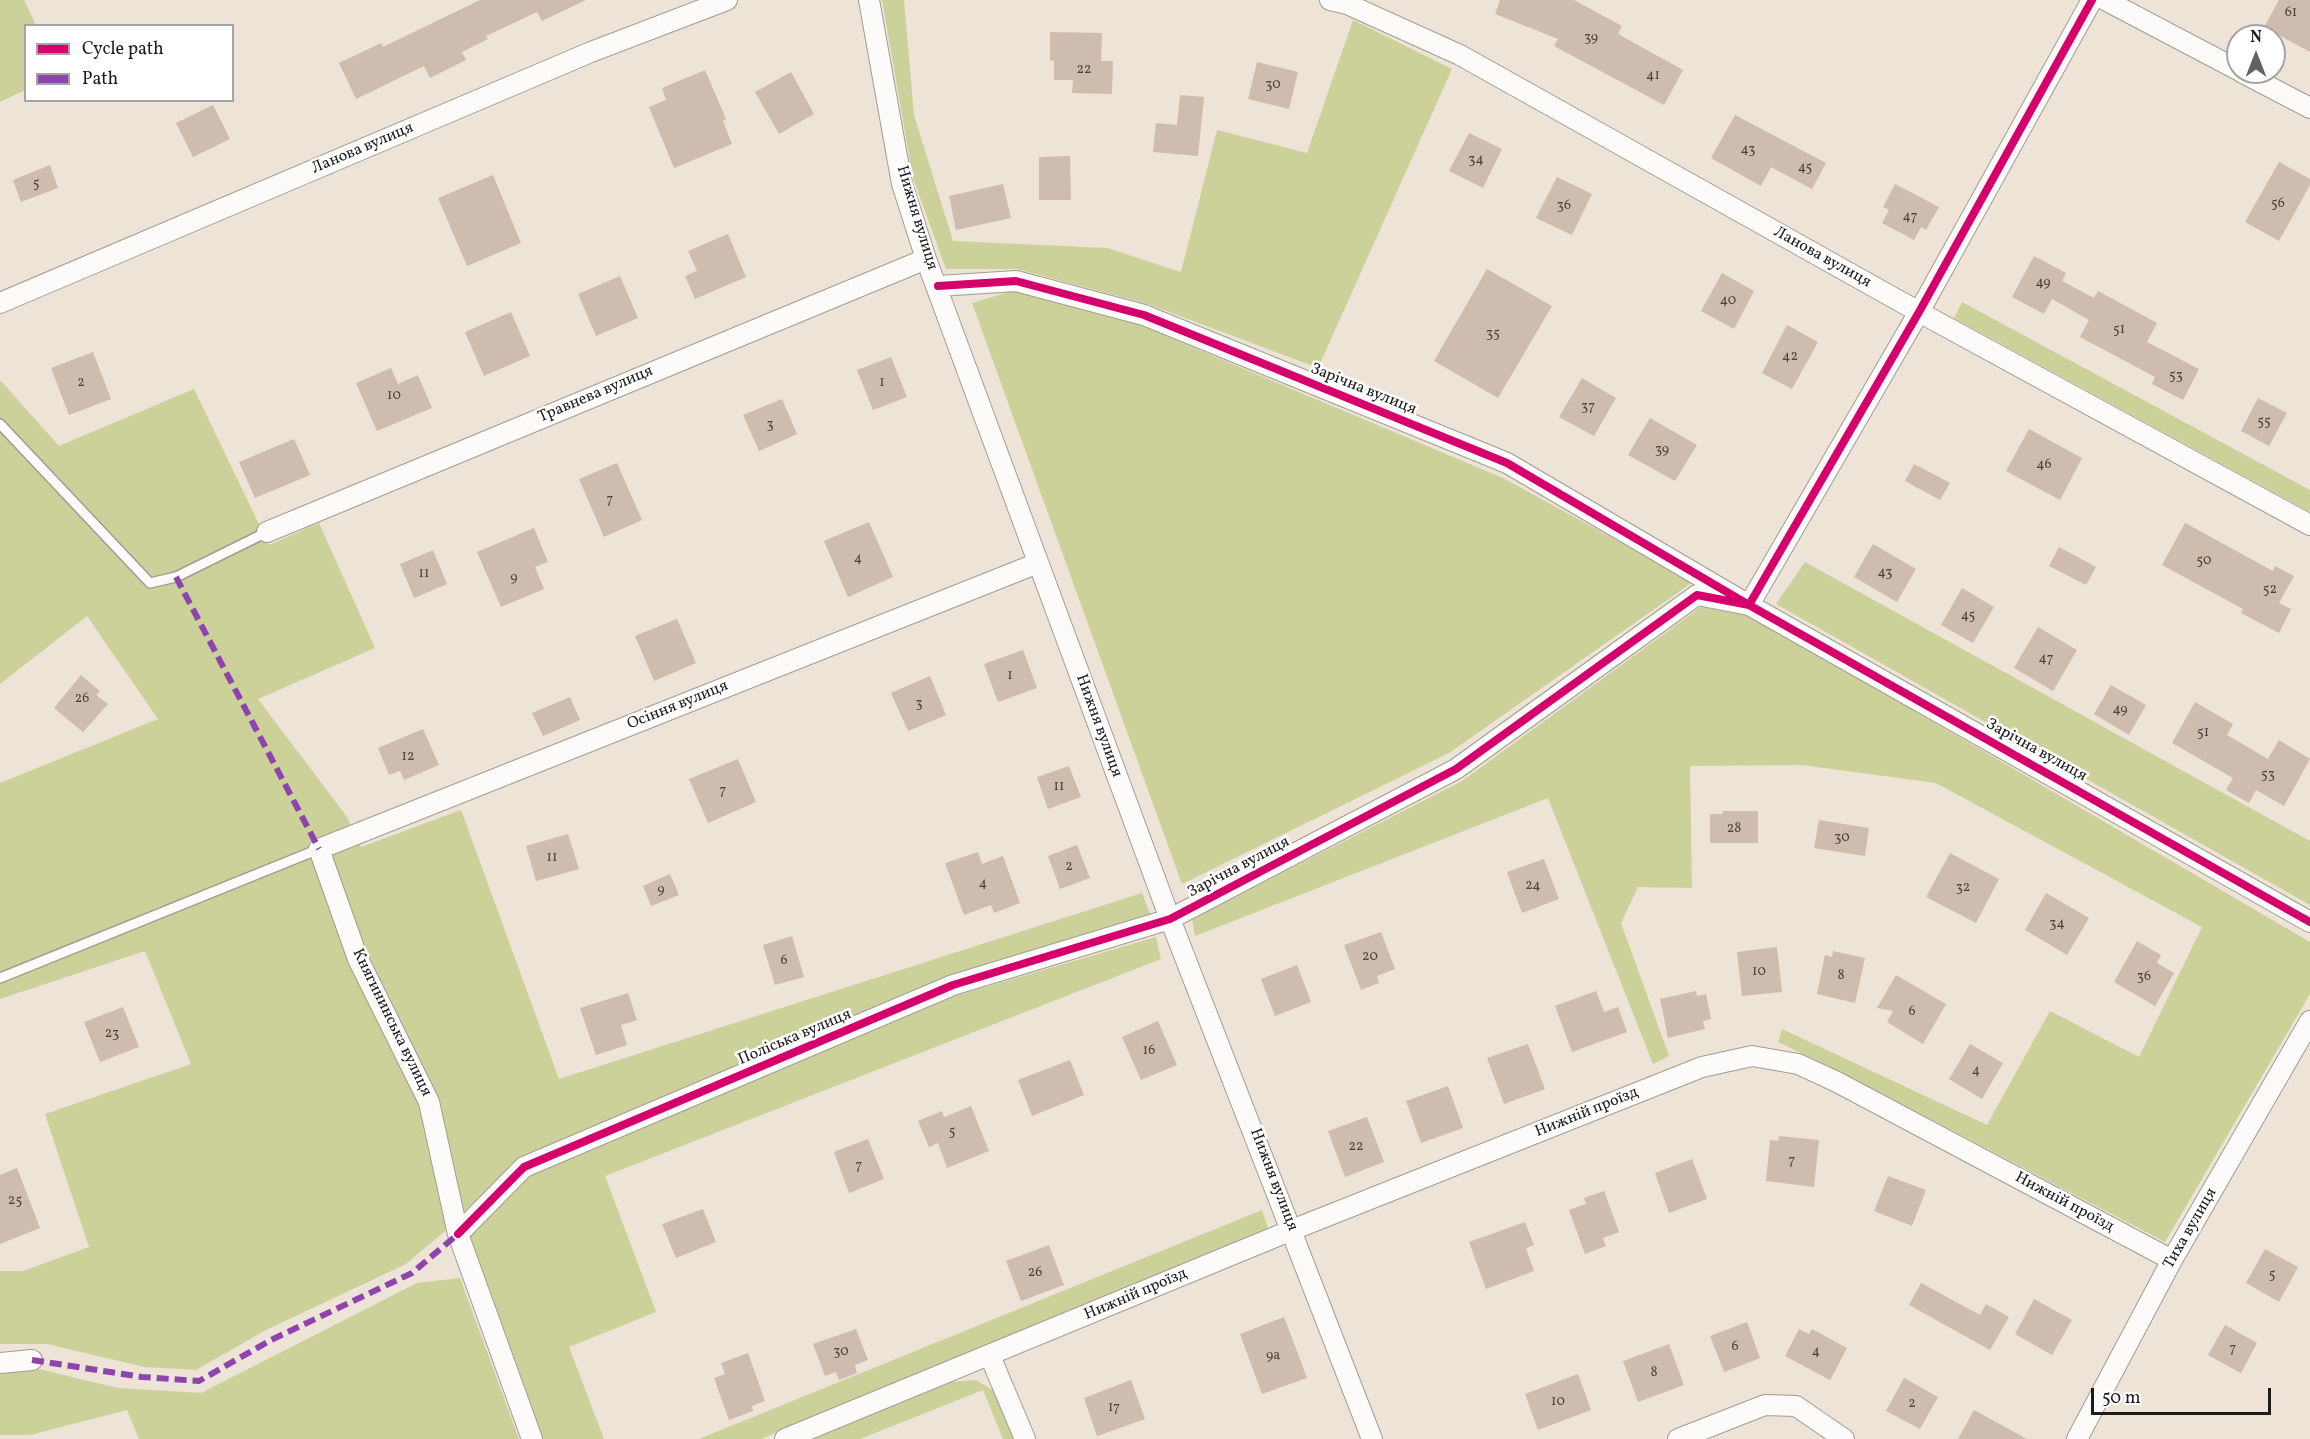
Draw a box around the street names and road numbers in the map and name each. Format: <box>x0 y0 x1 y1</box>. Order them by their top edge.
street label: Ланова вулиця <box>309 119 417 179</box>
street label: Нижня вулиця <box>891 163 941 273</box>
street label: Ланова вулиця <box>1770 223 1874 293</box>
street label: Зарічна вулиця <box>1307 360 1419 420</box>
street label: Травнева вулиця <box>536 362 656 428</box>
street label: Нижня вулиця <box>1070 672 1126 780</box>
street label: Осіння вулиця <box>625 677 731 735</box>
street label: Зарічна вулиця <box>1982 715 2090 787</box>
street label: Зарічна вулиця <box>1185 833 1293 903</box>
street label: Княгининська вулиця <box>347 946 435 1100</box>
street label: Поліська вулиця <box>736 1006 854 1070</box>
street label: Нижній проїзд <box>1532 1084 1642 1142</box>
street label: Нижня вулиця <box>1245 1126 1301 1234</box>
street label: Нижній проїзд <box>2011 1169 2117 1237</box>
street label: Тиха вулиця <box>2160 1185 2222 1273</box>
street label: Нижній проїзд <box>1082 1265 1190 1325</box>

